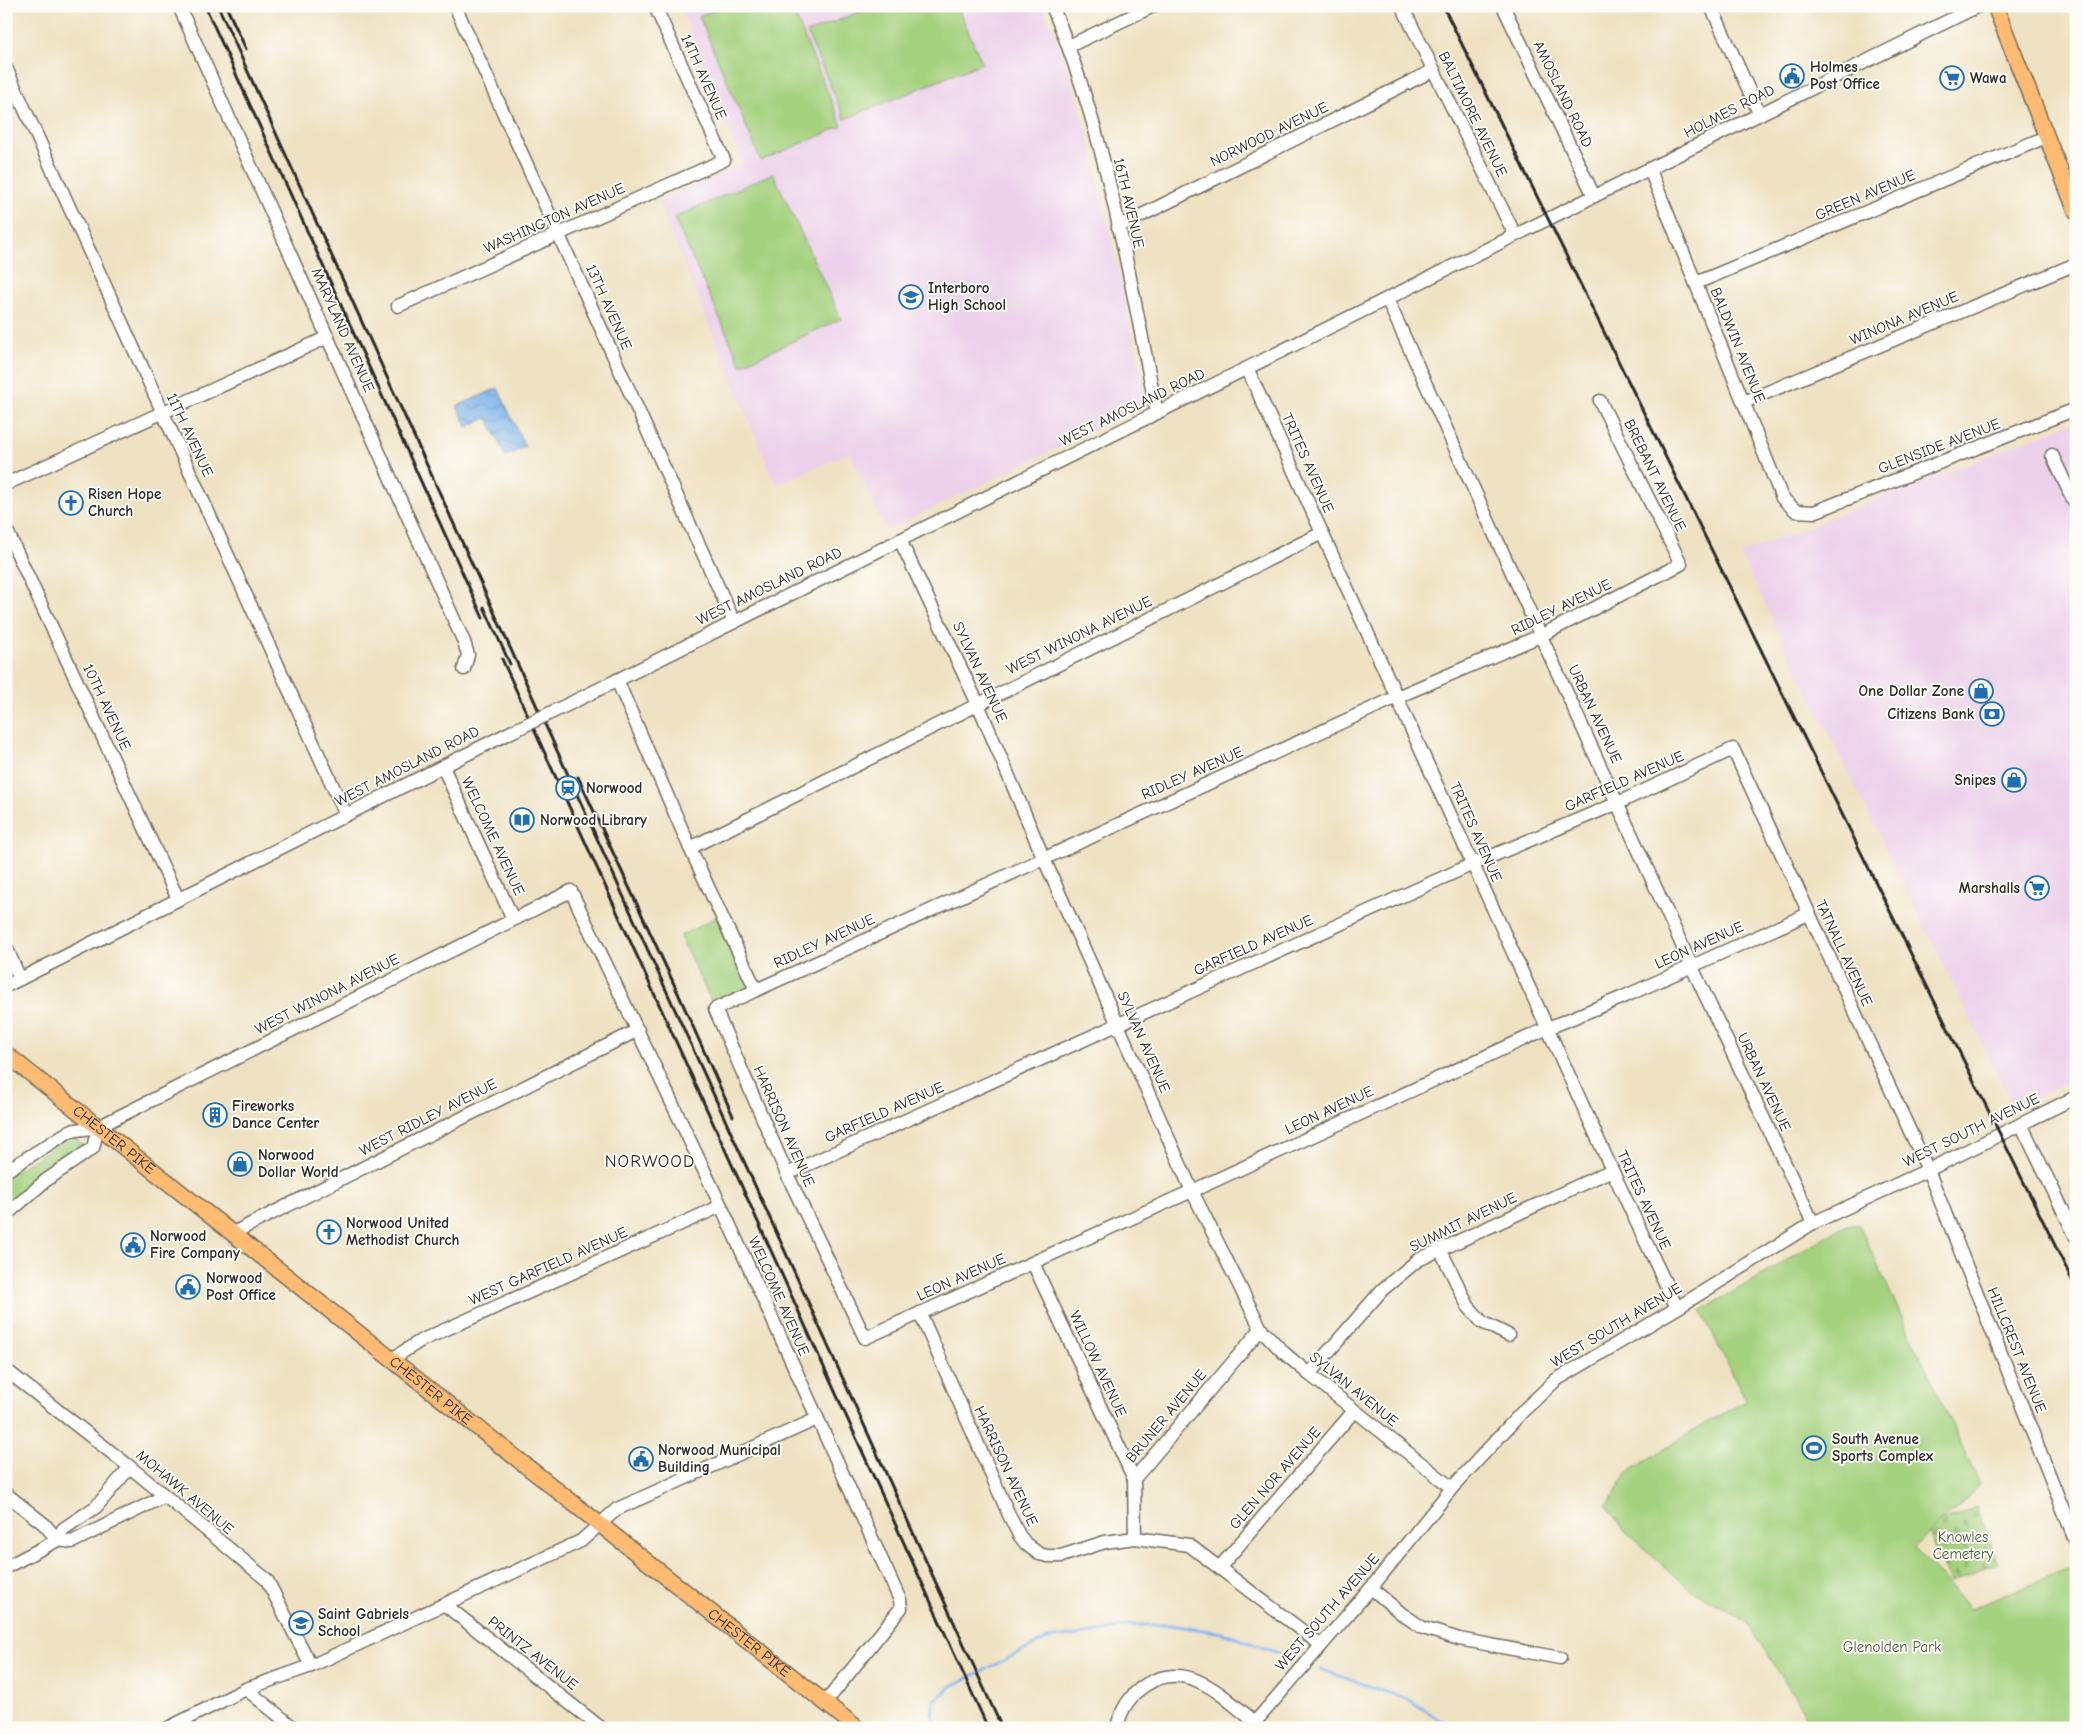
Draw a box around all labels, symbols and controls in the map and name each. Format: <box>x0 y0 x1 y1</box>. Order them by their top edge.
street label: 14TH AVENUE <box>677 32 731 122</box>
street label: AMOSLAND ROAD <box>1529 38 1597 150</box>
street label: BALTIMORE AVENUE <box>1435 48 1511 180</box>
place label: Holmes Post Office <box>1810 58 1880 93</box>
public building icon: Holmes Post Office <box>1779 63 1805 89</box>
supermarket icon: Wawa <box>1939 65 1965 91</box>
place label: Wawa <box>1970 69 2007 87</box>
street label: HOLMES ROAD <box>1681 80 1777 142</box>
street label: NORWOOD AVENUE <box>1207 98 1331 170</box>
street label: 16TH AVENUE <box>1110 156 1148 250</box>
street label: GREEN AVENUE <box>1812 166 1918 224</box>
street label: WASHINGTON AVENUE <box>481 179 627 257</box>
street label: 13TH AVENUE <box>582 261 636 353</box>
street label: MARYLAND AVENUE <box>308 265 378 395</box>
place label: Interboro High School <box>928 279 1006 314</box>
school or university icon: Interboro High School <box>898 284 924 310</box>
street label: BALDWIN AVENUE <box>1707 285 1769 405</box>
street label: WINONA AVENUE <box>1847 287 1961 349</box>
street label: WEST AMOSLAND ROAD <box>1056 364 1208 450</box>
street label: 11TH AVENUE <box>163 390 217 480</box>
street label: TRITES AVENUE <box>1278 410 1338 516</box>
street label: GLENSIDE AVENUE <box>1875 414 2003 478</box>
street label: BREBANT AVENUE <box>1620 416 1690 534</box>
place label: Risen Hope Church <box>88 485 161 520</box>
church icon: Risen Hope Church <box>58 490 84 516</box>
street label: WEST AMOSLAND ROAD <box>693 543 845 629</box>
street label: RIDLEY AVENUE <box>1508 575 1614 639</box>
street label: WEST WINONA AVENUE <box>1003 592 1155 678</box>
street label: SYLVAN AVENUE <box>949 619 1011 725</box>
street label: 10TH AVENUE <box>79 661 135 753</box>
street label: URBAN AVENUE <box>1564 662 1626 766</box>
shop icon: One Dollar Zone <box>1968 678 1994 704</box>
place label: One Dollar Zone <box>1859 682 1964 700</box>
bank icon: Citizens Bank <box>1979 701 2005 727</box>
place label: Citizens Bank <box>1887 705 1975 723</box>
street label: WEST AMOSLAND ROAD <box>332 722 482 810</box>
street label: RIDLEY AVENUE <box>1138 743 1246 803</box>
street label: GARFIELD AVENUE <box>1562 747 1686 815</box>
shop icon: Snipes <box>2001 767 2027 793</box>
place label: Snipes <box>1954 771 1996 789</box>
street label: WELCOME AVENUE <box>458 774 528 898</box>
station icon: Norwood <box>555 775 581 801</box>
place label: Norwood <box>586 779 642 797</box>
street label: TRITES AVENUE <box>1446 779 1506 885</box>
library icon: Norwood Library <box>509 807 535 833</box>
place label: Norwood Library <box>540 811 647 829</box>
supermarket icon: Marshalls <box>2024 875 2050 901</box>
place label: Marshalls <box>1959 879 2020 897</box>
street label: TATNALL AVENUE <box>1812 897 1876 1009</box>
street label: RIDLEY AVENUE <box>771 910 877 972</box>
street label: GARFIELD AVENUE <box>1191 911 1315 979</box>
street label: LEON AVENUE <box>1652 917 1746 973</box>
street label: WEST WINONA AVENUE <box>252 950 402 1038</box>
street label: SYLVAN AVENUE <box>1114 989 1174 1095</box>
street label: URBAN AVENUE <box>1733 1030 1795 1134</box>
street label: HARRISON AVENUE <box>749 1063 819 1189</box>
street label: WEST RIDLEY AVENUE <box>356 1074 500 1160</box>
street label: GARFIELD AVENUE <box>822 1078 946 1146</box>
street label: LEON AVENUE <box>1282 1082 1376 1138</box>
street label: WEST SOUTH AVENUE <box>1900 1089 2042 1171</box>
place label: Fireworks Dance Center <box>232 1097 319 1132</box>
street label: CHESTER PIKE <box>69 1102 159 1178</box>
building icon: Fireworks Dance Center <box>202 1102 228 1128</box>
place label: Norwood Dollar World <box>258 1146 338 1181</box>
street label: TRITES AVENUE <box>1613 1148 1675 1252</box>
shop icon: Norwood Dollar World <box>227 1151 253 1177</box>
district label: NORWOOD <box>605 1151 695 1172</box>
street label: SUMMIT AVENUE <box>1406 1188 1520 1256</box>
place label: Norwood United Methodist Church <box>346 1214 460 1249</box>
church icon: Norwood United Methodist Church <box>316 1219 342 1245</box>
street label: WEST GARFIELD AVENUE <box>466 1223 630 1309</box>
place label: Norwood Fire Company <box>150 1227 240 1262</box>
public building icon: Norwood Fire Company <box>120 1232 146 1258</box>
street label: WELCOME AVENUE <box>745 1233 813 1359</box>
street label: LEON AVENUE <box>914 1249 1008 1305</box>
place label: Norwood Post Office <box>206 1269 276 1304</box>
public building icon: Norwood Post Office <box>175 1274 201 1300</box>
street label: WEST SOUTH AVENUE <box>1547 1279 1685 1371</box>
street label: HILLCREST AVENUE <box>1984 1284 2050 1416</box>
street label: WILLOW AVENUE <box>1066 1308 1130 1420</box>
street label: SYLVAN AVENUE <box>1306 1348 1402 1430</box>
street label: CHESTER PIKE <box>386 1352 476 1429</box>
street label: BRUNER AVENUE <box>1122 1366 1210 1466</box>
street label: HARRISON AVENUE <box>970 1403 1042 1529</box>
street label: GLEN NOR AVENUE <box>1226 1423 1324 1533</box>
place label: South Avenue Sports Complex <box>1832 1430 1934 1465</box>
sports icon: South Avenue Sports Complex <box>1801 1435 1827 1461</box>
place label: Norwood Municipal Building <box>658 1441 781 1476</box>
street label: MOHAWK AVENUE <box>133 1446 237 1538</box>
public building icon: Norwood Municipal Building <box>628 1446 654 1472</box>
park label: Knowles Cemetery <box>1933 1528 1994 1563</box>
street label: WEST SOUTH AVENUE <box>1271 1550 1383 1674</box>
street label: CHESTER PIKE <box>704 1604 794 1681</box>
place label: Saint Gabriels School <box>318 1605 409 1640</box>
school or university icon: Saint Gabriels School <box>288 1610 314 1636</box>
street label: PRINTZ AVENUE <box>484 1612 582 1694</box>
park label: Glenolden Park <box>1843 1638 1942 1656</box>

